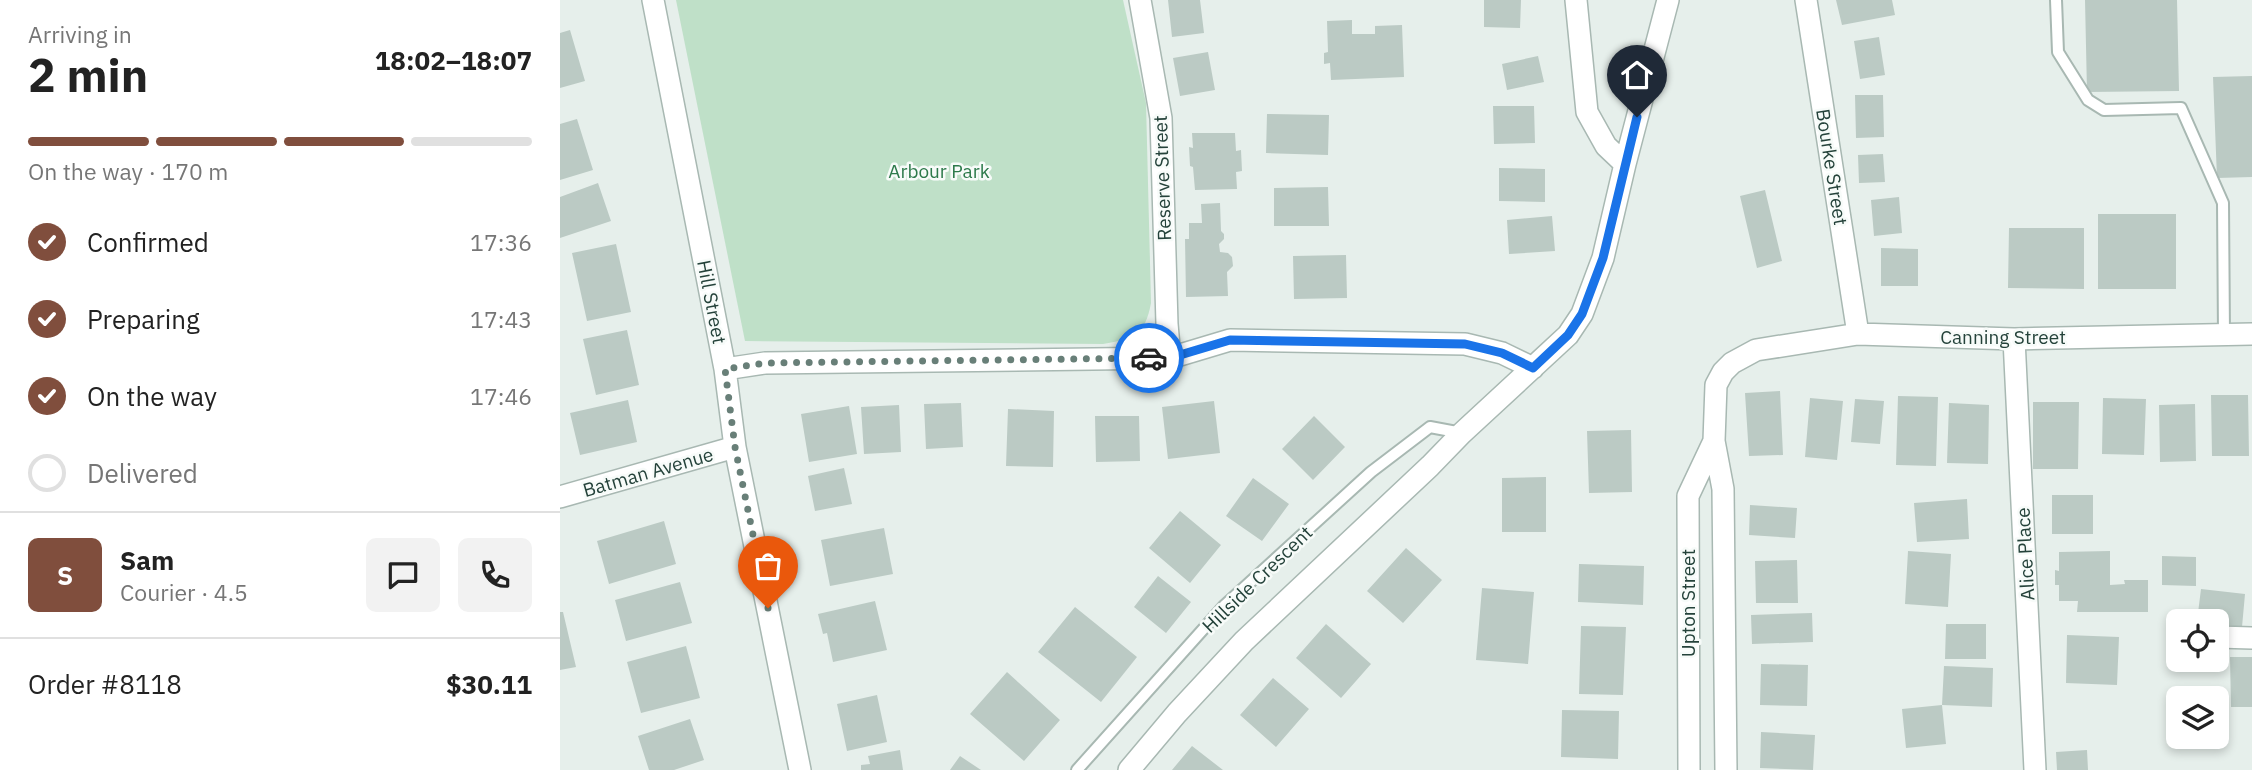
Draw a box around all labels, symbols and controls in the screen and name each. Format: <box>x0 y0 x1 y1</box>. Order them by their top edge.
text: Arriving in <box>28 19 132 49</box>
text: 18:02–18:07 <box>375 43 532 77</box>
text: 2 min <box>28 45 148 105</box>
pin <box>1607 45 1667 117</box>
icon: home <box>1618 56 1656 94</box>
street label: Bourke Street <box>1811 107 1853 227</box>
street label: Reserve Street <box>1148 115 1176 241</box>
text: On the way · 170 m <box>28 156 228 186</box>
park label: Arbour Park <box>888 159 990 183</box>
icon: check <box>28 223 66 261</box>
text: Confirmed <box>87 225 209 259</box>
text: 17:36 <box>470 227 532 257</box>
street label: Hill Street <box>692 258 732 346</box>
icon: check <box>28 300 66 338</box>
text: Preparing <box>87 302 200 336</box>
text: 17:43 <box>470 304 532 334</box>
courier <box>1114 323 1184 393</box>
street label: Canning Street <box>1940 325 2066 349</box>
icon: car <box>1130 339 1168 377</box>
icon: check <box>28 377 66 415</box>
text: On the way <box>87 379 217 413</box>
text: 17:46 <box>470 381 532 411</box>
street label: Batman Avenue <box>580 442 716 502</box>
text: Delivered <box>87 456 198 490</box>
street label: Alice Place <box>2011 507 2039 601</box>
street label: Hillside Crescent <box>1197 520 1317 638</box>
pin <box>738 536 798 608</box>
button: chat <box>366 538 440 612</box>
button: phone <box>458 538 532 612</box>
text: Sam <box>120 543 174 577</box>
icon: bag <box>749 547 787 585</box>
street label: Upton Street <box>1676 549 1700 657</box>
text: S <box>57 558 73 592</box>
text: Courier · 4.5 <box>120 577 248 607</box>
map controls <box>2166 609 2229 749</box>
button: locate <box>2166 609 2229 672</box>
text: Order #8118 <box>28 667 182 701</box>
text: $30.11 <box>446 667 532 701</box>
button: layers <box>2166 686 2229 749</box>

